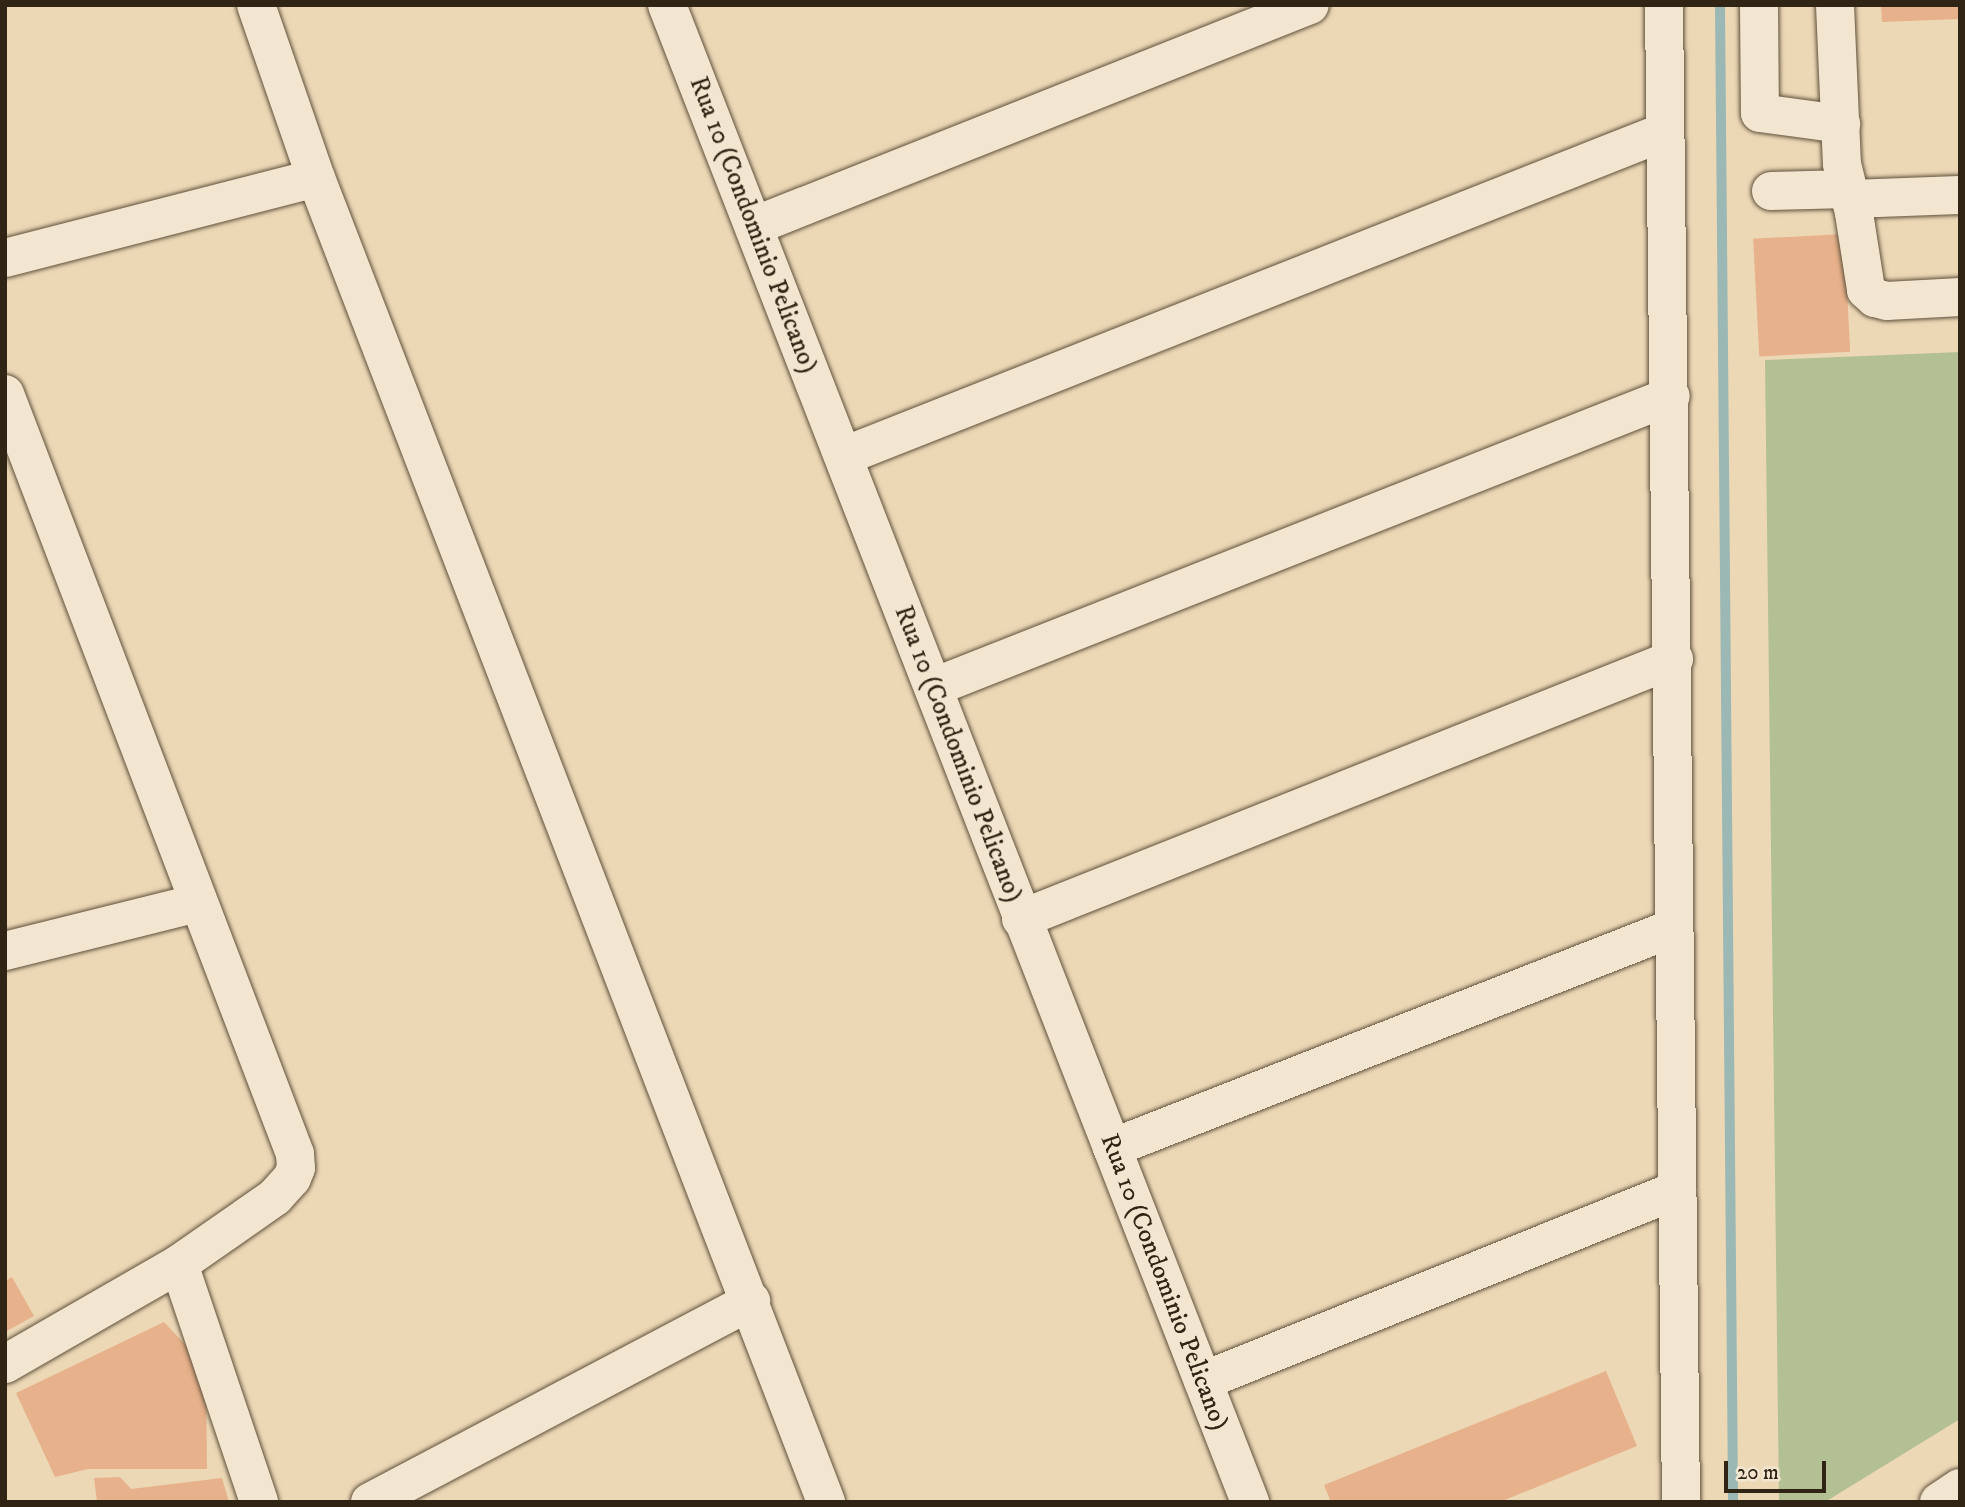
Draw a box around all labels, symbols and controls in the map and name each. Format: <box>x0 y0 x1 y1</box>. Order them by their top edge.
street label: Rua 10 (Condominio Pelicano) <box>682 72 824 378</box>
street label: Rua 10 (Condominio Pelicano) <box>887 601 1029 907</box>
street label: Rua 10 (Condominio Pelicano) <box>1093 1129 1235 1435</box>
scale bar <box>1727 1448 1828 1492</box>
text: 20 m <box>1737 1460 1779 1486</box>

